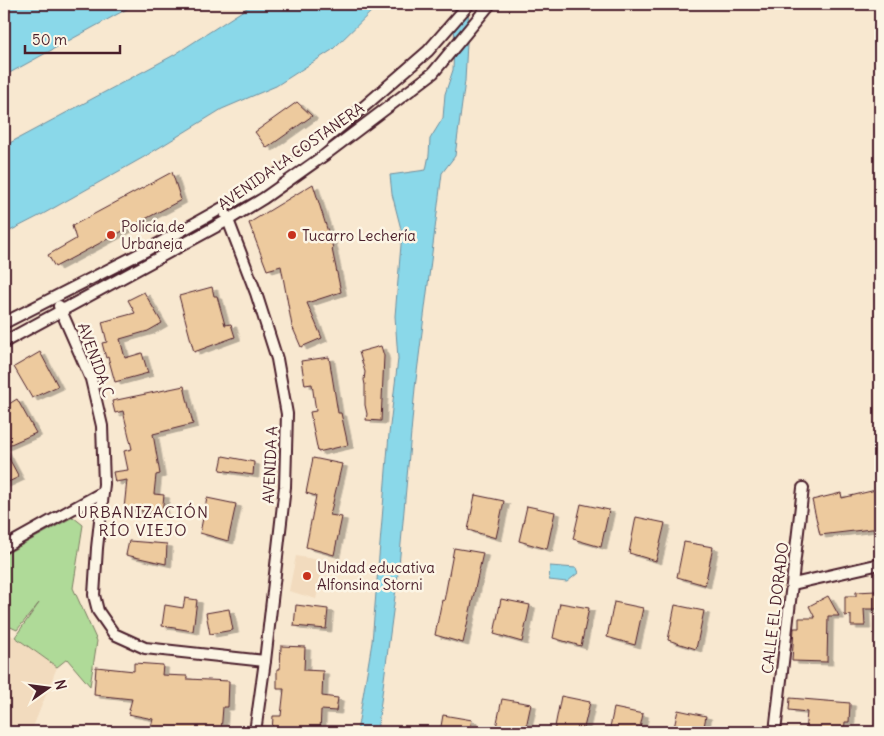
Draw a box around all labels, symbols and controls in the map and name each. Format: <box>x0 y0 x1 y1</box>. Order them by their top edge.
scale bar <box>25 22 120 54</box>
text: 50 m <box>32 30 67 49</box>
street label: AVENIDA LA COSTANERA <box>214 98 368 214</box>
place label: Policía de Urbaneja <box>121 217 185 253</box>
place label: Tucarro Lechería <box>302 226 416 245</box>
marker: Policía de Urbaneja <box>105 229 117 241</box>
marker: Tucarro Lechería <box>286 229 298 241</box>
street label: AVENIDA C <box>74 320 118 400</box>
street label: AVENIDA A <box>258 425 282 504</box>
district label: URBANIZACIÓN RÍO VIEJO <box>77 502 209 540</box>
street label: CALLE EL DORADO <box>758 541 792 675</box>
place label: Unidad educativa Alfonsina Storni <box>317 558 435 594</box>
marker: Unidad educativa Alfonsina Storni <box>301 570 313 582</box>
north arrow <box>22 664 72 714</box>
text: N <box>51 678 71 692</box>

